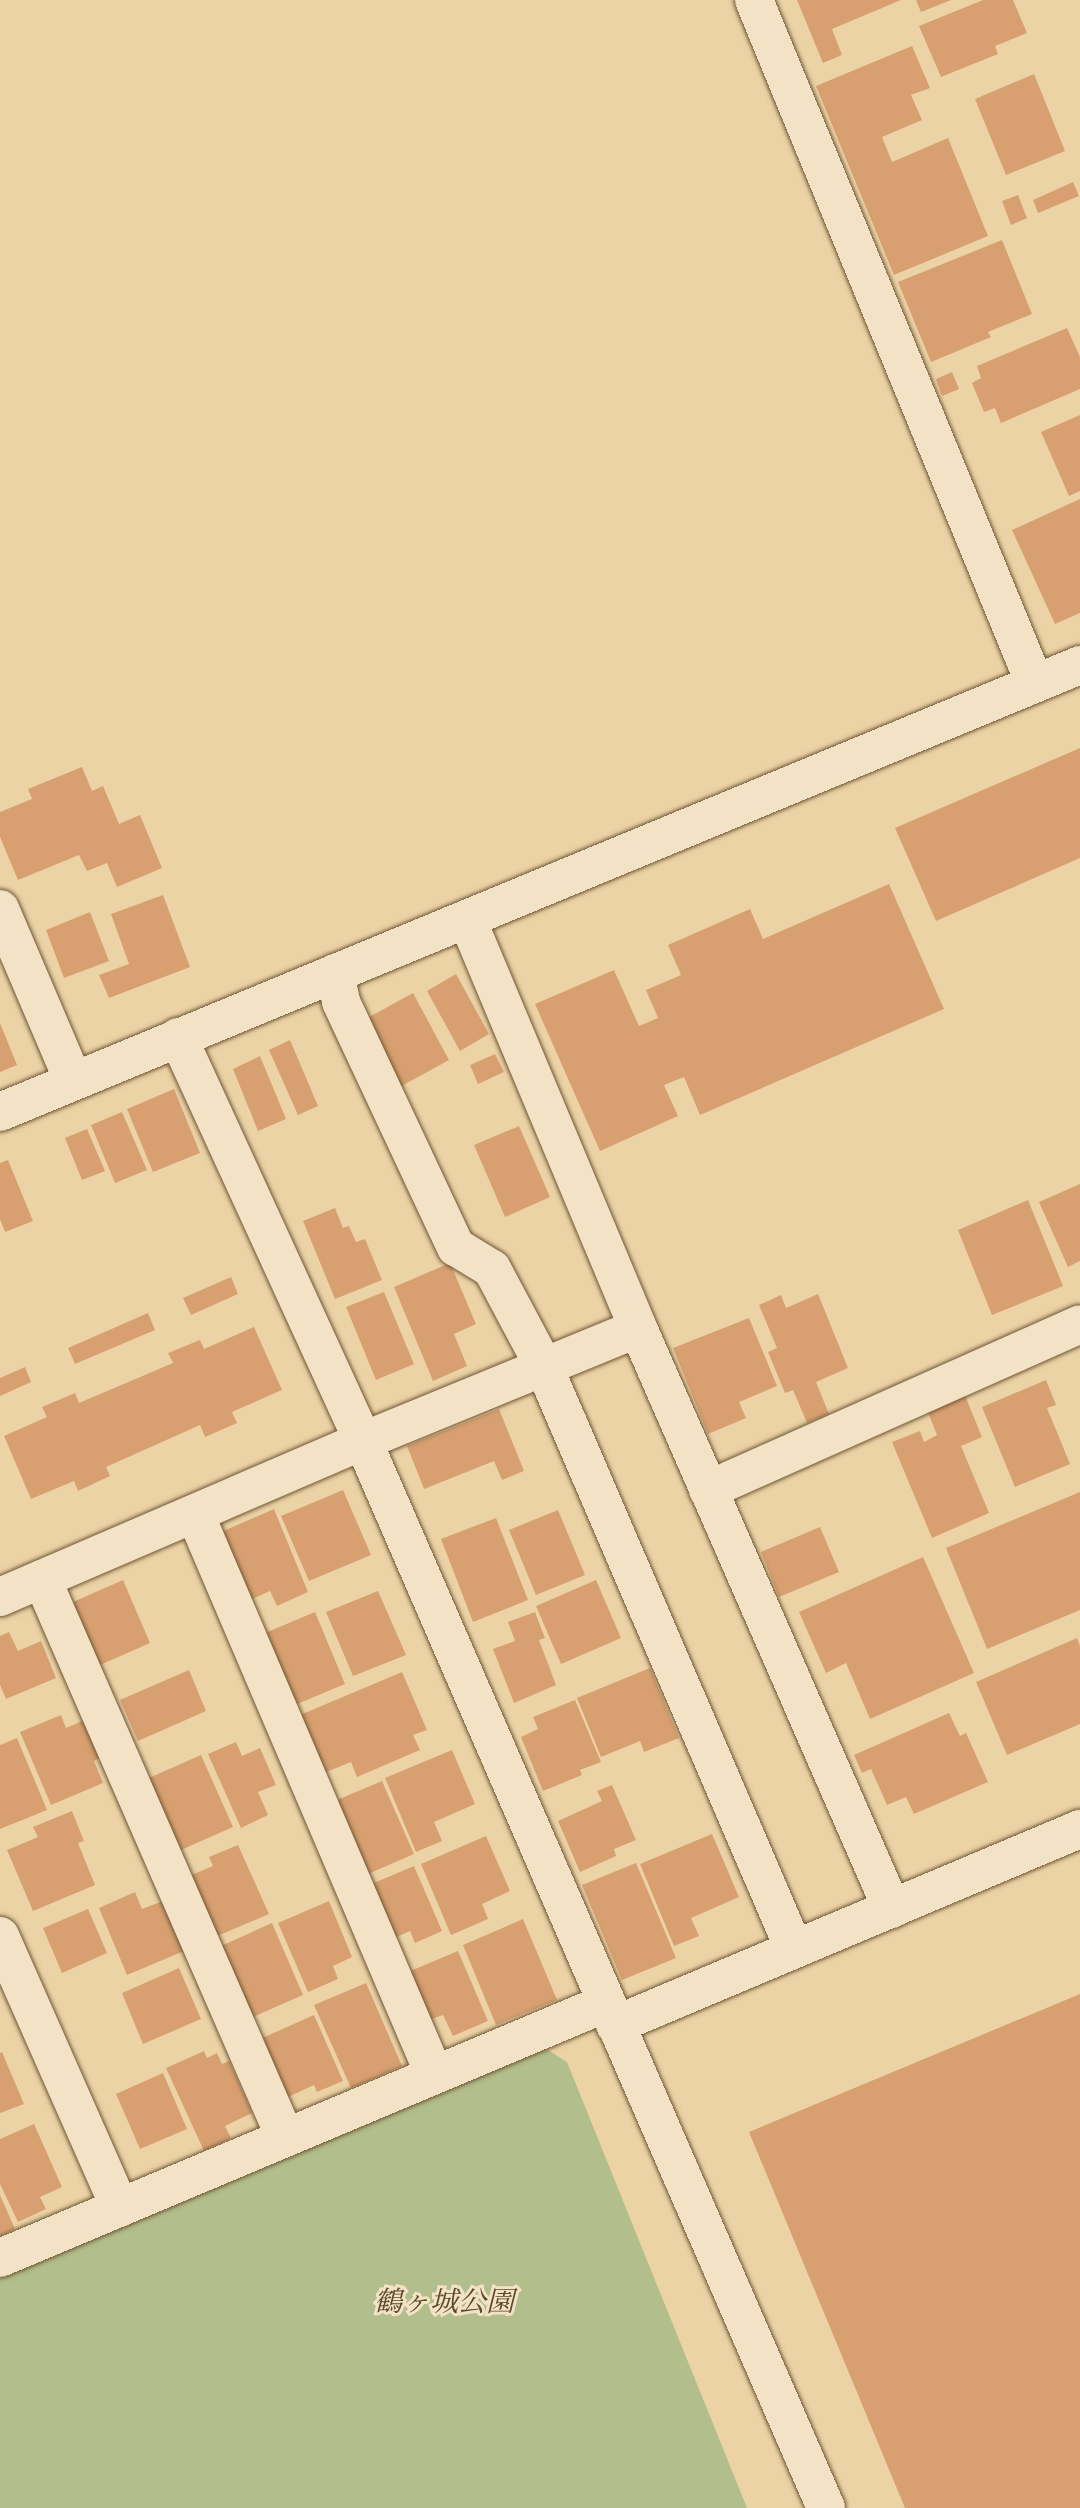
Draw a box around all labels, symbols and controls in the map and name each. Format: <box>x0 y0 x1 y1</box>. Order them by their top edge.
park label: 鶴ヶ城公園 <box>374 2287 514 2321</box>

